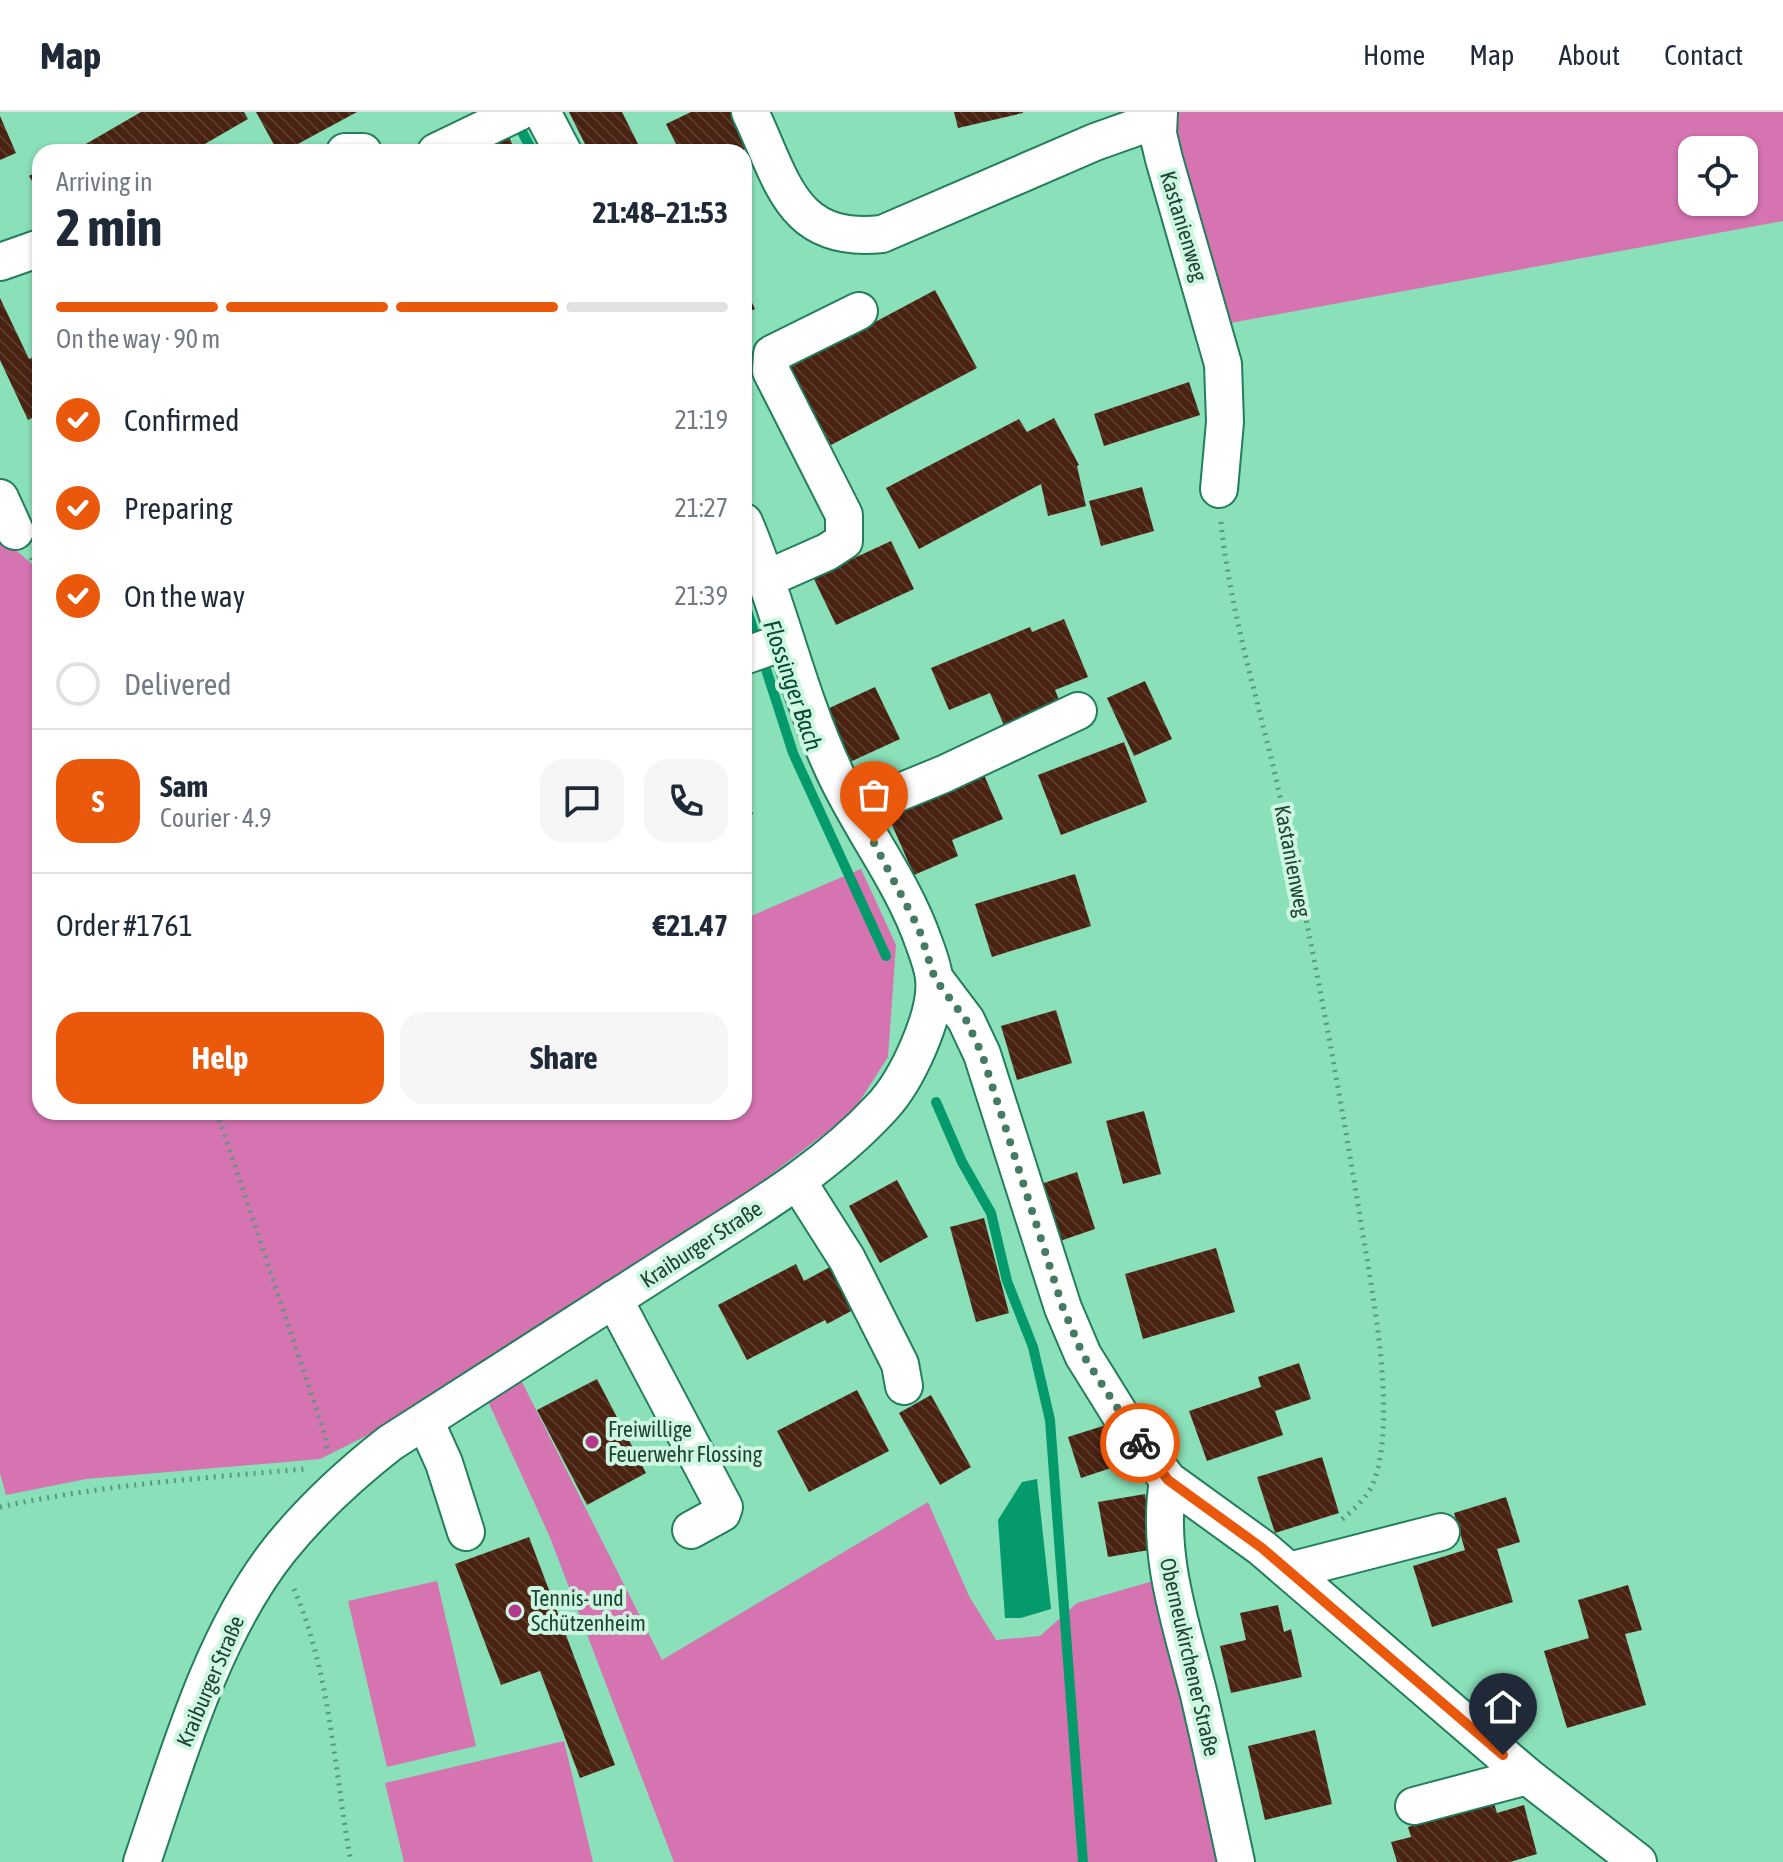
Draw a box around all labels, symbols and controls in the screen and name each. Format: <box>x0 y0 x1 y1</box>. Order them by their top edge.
text: Map <box>40 34 101 77</box>
text: Home <box>1363 39 1425 71</box>
text: Map <box>1469 39 1514 71</box>
text: About <box>1558 39 1620 71</box>
text: Contact <box>1664 39 1743 71</box>
map controls <box>1678 136 1758 216</box>
button: locate <box>1678 136 1758 216</box>
text: Arriving in <box>56 167 153 197</box>
street label: Kastanienweg <box>1155 168 1213 285</box>
text: 21:48–21:53 <box>593 195 728 229</box>
text: 2 min <box>56 197 162 257</box>
text: On the way · 90 m <box>56 324 220 354</box>
icon: check <box>56 398 100 442</box>
text: Confirmed <box>124 403 239 437</box>
text: 21:19 <box>674 405 728 435</box>
icon: check <box>56 486 100 530</box>
text: Preparing <box>124 491 233 525</box>
text: 21:27 <box>674 493 728 523</box>
icon: check <box>56 574 100 618</box>
text: On the way <box>124 579 245 613</box>
text: 21:39 <box>674 581 728 611</box>
water label: Flossinger Bach <box>758 616 828 754</box>
text: Delivered <box>124 667 232 701</box>
button: chat <box>540 759 624 843</box>
button: phone <box>644 759 728 843</box>
pin <box>840 761 908 843</box>
text: Sam <box>160 769 208 803</box>
icon: bag <box>852 773 896 817</box>
text: S <box>92 784 104 818</box>
text: Courier · 4.9 <box>160 803 271 833</box>
street label: Kastanienweg <box>1269 803 1317 920</box>
text: Order #1761 <box>56 908 193 942</box>
text: €21.47 <box>653 908 728 942</box>
button: Help <box>56 1012 384 1104</box>
button: Share <box>400 1012 728 1104</box>
street label: Kraiburger Straße <box>635 1195 767 1293</box>
courier <box>1100 1403 1180 1483</box>
place label: Freiwillige Feuerwehr Flossing <box>608 1416 763 1467</box>
icon: bike <box>1118 1421 1162 1465</box>
marker: Freiwillige Feuerwehr Flossing <box>583 1433 601 1451</box>
street label: Oberneukirchener Straße <box>1155 1555 1225 1759</box>
place label: Tennis- und Schützenheim <box>531 1585 646 1636</box>
marker: Tennis- und Schützenheim <box>506 1602 524 1620</box>
street label: Kraiburger Straße <box>171 1612 249 1750</box>
pin <box>1469 1673 1537 1755</box>
icon: home <box>1481 1685 1525 1729</box>

